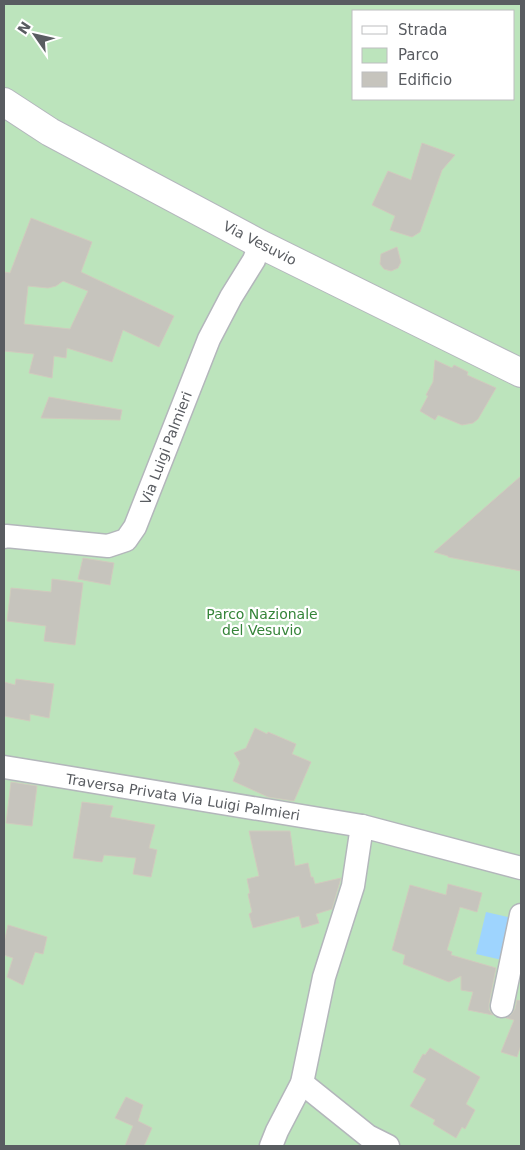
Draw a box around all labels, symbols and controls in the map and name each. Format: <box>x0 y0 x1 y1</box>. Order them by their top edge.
north arrow <box>10 10 60 60</box>
legend <box>352 10 515 100</box>
text: N <box>14 18 34 37</box>
text: Strada <box>398 21 447 39</box>
text: Parco <box>398 46 439 64</box>
text: Edificio <box>398 71 452 89</box>
street label: Via Vesuvio <box>221 218 299 268</box>
street label: Via Luigi Palmieri <box>137 389 195 507</box>
park label: Parco Nazionale del Vesuvio <box>206 606 318 638</box>
street label: Traversa Privata Via Luigi Palmieri <box>64 770 301 823</box>

